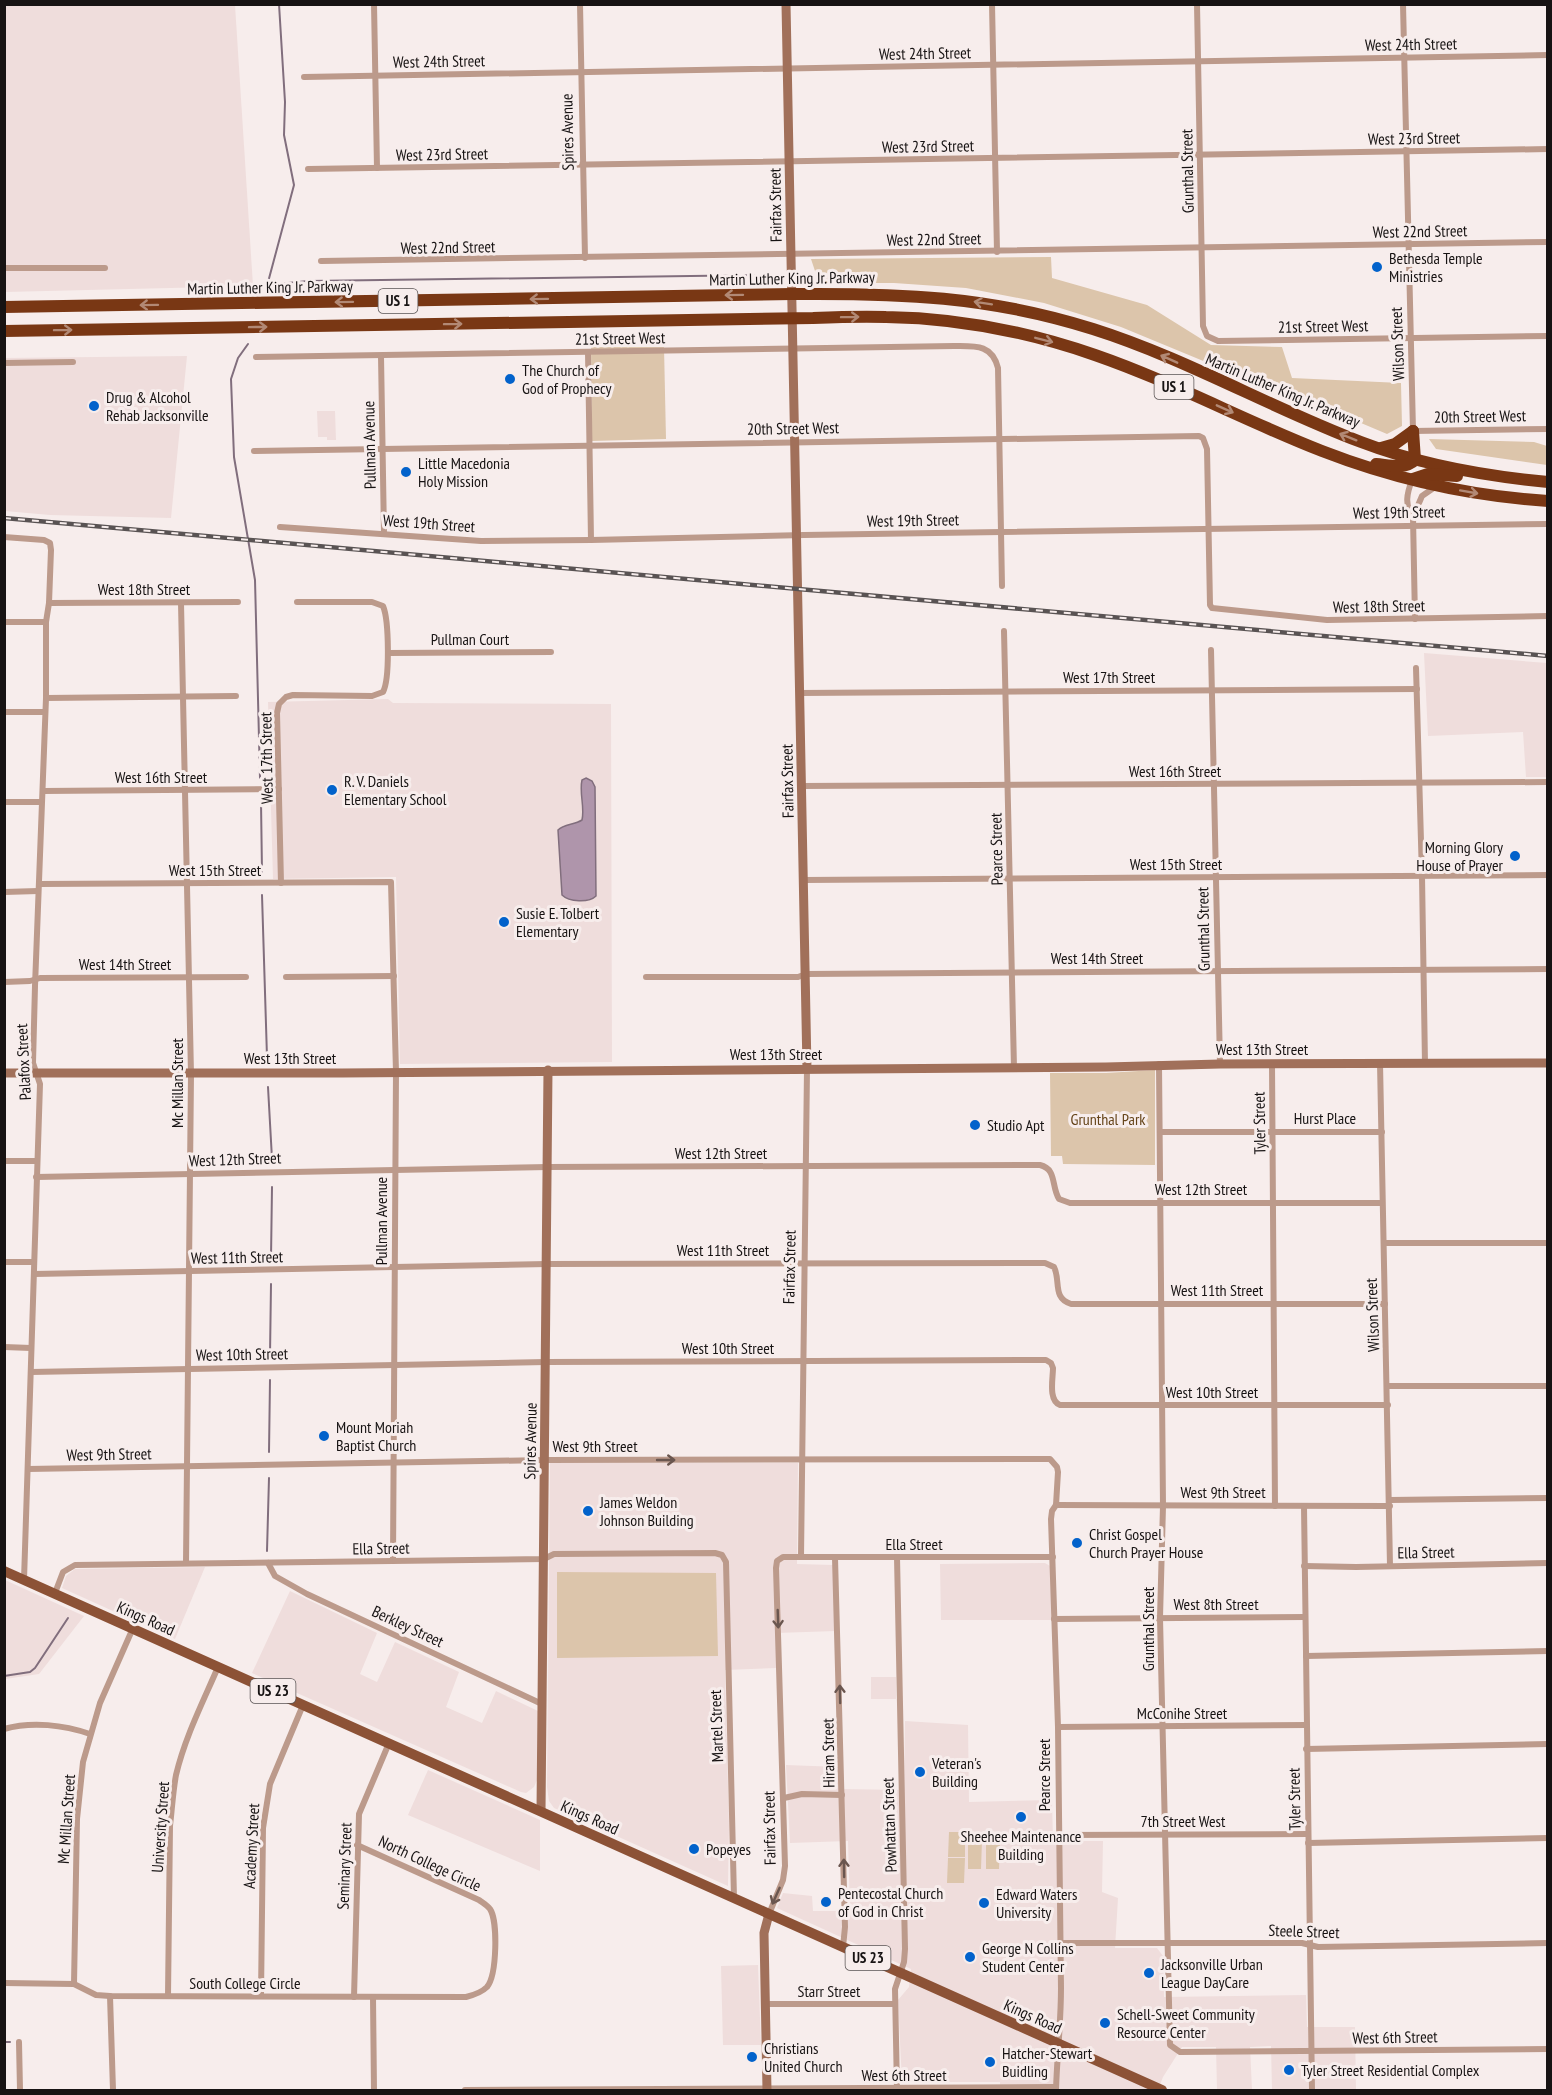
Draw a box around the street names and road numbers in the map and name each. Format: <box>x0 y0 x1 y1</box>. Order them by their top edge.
street label: West 24th Street <box>1365 33 1458 55</box>
street label: West 24th Street <box>879 42 972 64</box>
street label: West 24th Street <box>393 50 486 72</box>
street label: Spires Avenue <box>556 93 578 171</box>
street label: West 23rd Street <box>1368 127 1461 149</box>
street label: Grunthal Street <box>1176 128 1198 213</box>
street label: West 23rd Street <box>882 135 975 157</box>
street label: West 23rd Street <box>396 143 489 165</box>
street label: Fairfax Street <box>764 167 786 242</box>
street label: West 22nd Street <box>1372 220 1468 242</box>
street label: West 22nd Street <box>886 228 982 250</box>
street label: West 22nd Street <box>400 236 496 258</box>
street label: Martin Luther King Jr. Parkway <box>709 267 875 289</box>
street label: Martin Luther King Jr. Parkway <box>187 276 353 298</box>
road number: US 1 <box>378 289 418 313</box>
street label: Wilson Street <box>1386 306 1408 381</box>
street label: 21st Street West <box>1278 315 1369 337</box>
street label: 21st Street West <box>575 327 666 349</box>
street label: Martin Luther King Jr. Parkway <box>1203 348 1363 432</box>
road number: US 1 <box>1154 375 1194 399</box>
street label: Pullman Avenue <box>358 401 380 489</box>
street label: 20th Street West <box>1434 405 1527 427</box>
street label: 20th Street West <box>747 417 840 439</box>
street label: West 19th Street <box>1353 501 1446 523</box>
street label: West 19th Street <box>867 509 960 531</box>
street label: West 19th Street <box>382 510 476 536</box>
street label: West 18th Street <box>98 579 191 599</box>
street label: West 18th Street <box>1333 595 1426 617</box>
street label: Pullman Court <box>431 629 510 649</box>
street label: West 17th Street <box>1063 667 1156 687</box>
street label: West 17th Street <box>255 711 277 804</box>
street label: Fairfax Street <box>776 743 798 818</box>
street label: West 16th Street <box>1129 761 1222 781</box>
street label: West 16th Street <box>115 767 208 787</box>
street label: Pearce Street <box>985 812 1007 886</box>
street label: West 15th Street <box>1130 854 1223 874</box>
street label: West 15th Street <box>169 860 262 880</box>
street label: Grunthal Street <box>1192 886 1214 971</box>
street label: West 14th Street <box>1051 948 1144 968</box>
street label: West 14th Street <box>79 954 172 974</box>
street label: Palafox Street <box>11 1023 35 1101</box>
street label: Mc Millan Street <box>167 1037 187 1128</box>
street label: West 13th Street <box>1216 1039 1309 1059</box>
street label: West 13th Street <box>730 1044 823 1064</box>
street label: West 13th Street <box>244 1048 337 1068</box>
street label: Tyler Street <box>1248 1091 1270 1155</box>
street label: Hurst Place <box>1294 1108 1356 1128</box>
street label: West 12th Street <box>675 1143 768 1163</box>
street label: West 12th Street <box>189 1147 282 1171</box>
street label: Pullman Avenue <box>371 1177 391 1265</box>
street label: West 12th Street <box>1155 1179 1248 1199</box>
street label: Fairfax Street <box>778 1229 800 1304</box>
street label: West 11th Street <box>677 1240 770 1260</box>
street label: West 11th Street <box>191 1246 284 1268</box>
street label: Wilson Street <box>1361 1277 1383 1352</box>
street label: West 11th Street <box>1171 1280 1264 1300</box>
street label: West 10th Street <box>682 1338 775 1358</box>
street label: West 10th Street <box>196 1343 289 1365</box>
street label: West 10th Street <box>1166 1382 1259 1402</box>
street label: Spires Avenue <box>519 1402 541 1480</box>
street label: West 9th Street <box>552 1436 638 1456</box>
street label: West 9th Street <box>66 1443 152 1465</box>
street label: West 9th Street <box>1180 1482 1266 1502</box>
street label: Ella Street <box>885 1534 943 1554</box>
street label: Ella Street <box>352 1537 410 1558</box>
street label: Ella Street <box>1397 1541 1455 1562</box>
street label: Grunthal Street <box>1138 1586 1158 1671</box>
street label: West 8th Street <box>1173 1594 1259 1614</box>
street label: Kings Road <box>114 1596 178 1640</box>
street label: Berkley Street <box>369 1601 448 1652</box>
road number: US 23 <box>250 1679 296 1703</box>
street label: Martel Street <box>705 1689 727 1763</box>
street label: McConihe Street <box>1137 1703 1228 1723</box>
street label: Hiram Street <box>817 1717 839 1788</box>
street label: Pearce Street <box>1034 1738 1054 1811</box>
street label: Tyler Street <box>1283 1767 1305 1831</box>
street label: Mc Millan Street <box>53 1773 79 1865</box>
street label: Powhattan Street <box>877 1777 901 1873</box>
street label: University Street <box>147 1780 173 1873</box>
street label: Fairfax Street <box>758 1790 780 1865</box>
street label: Kings Road <box>558 1795 622 1839</box>
street label: Academy Street <box>239 1802 263 1889</box>
street label: 7th Street West <box>1141 1811 1226 1831</box>
street label: Seminary Street <box>332 1821 356 1910</box>
street label: North College Circle <box>375 1830 485 1896</box>
street label: Steele Street <box>1268 1920 1340 1942</box>
road number: US 23 <box>846 1946 890 1970</box>
street label: South College Circle <box>189 1973 301 1993</box>
street label: Starr Street <box>798 1981 861 2001</box>
street label: Kings Road <box>1001 1994 1065 2038</box>
street label: West 6th Street <box>1352 2026 1438 2048</box>
street label: West 6th Street <box>861 2065 947 2085</box>

